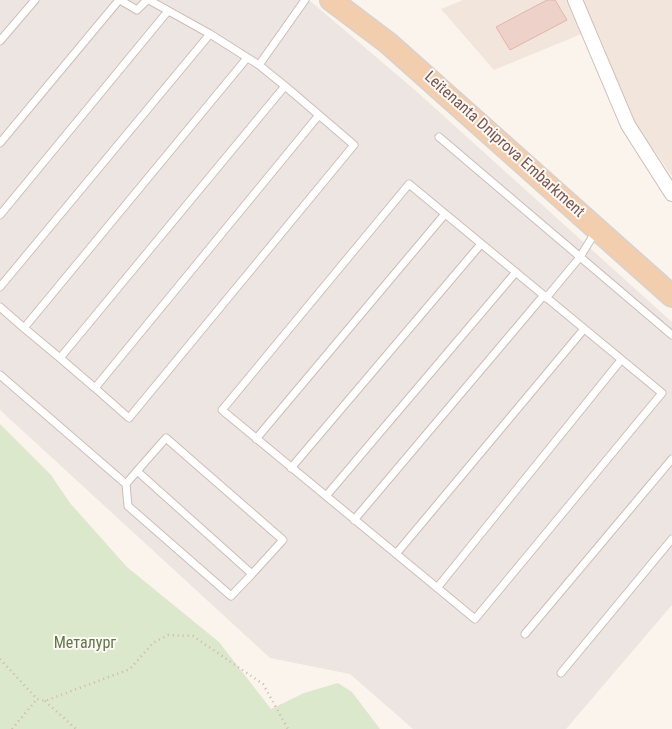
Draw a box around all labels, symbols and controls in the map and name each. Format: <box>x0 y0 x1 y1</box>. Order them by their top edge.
street label: Leitenanta Dniprova Embarkment <box>420 68 588 222</box>
park label: Металург <box>54 634 116 654</box>

